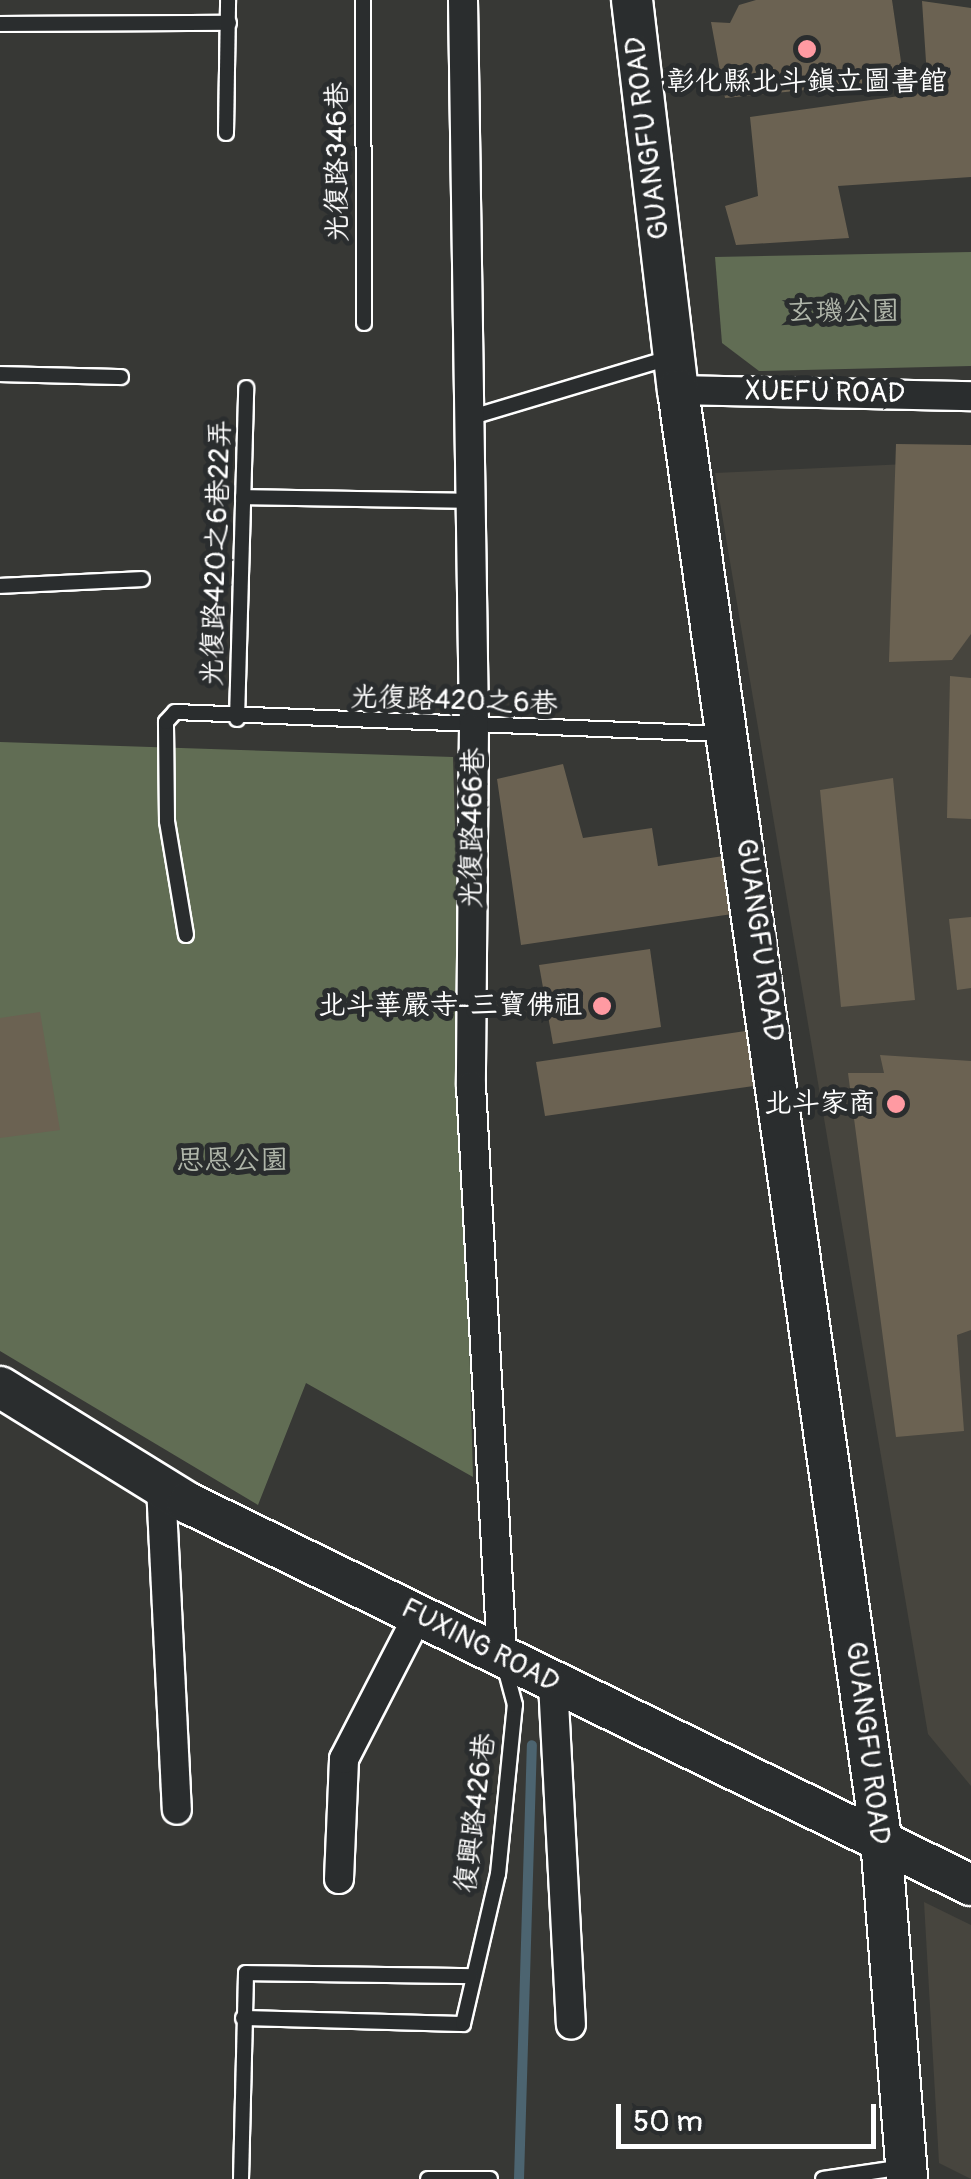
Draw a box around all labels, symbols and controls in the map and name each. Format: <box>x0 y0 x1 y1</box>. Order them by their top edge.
street label: GUANGFU ROAD <box>619 35 677 241</box>
marker: 彰化縣北斗鎮立圖書館 <box>796 38 818 60</box>
place label: 彰化縣北斗鎮立圖書館 <box>667 65 947 99</box>
street label: 光復路346巷 <box>321 82 355 242</box>
park label: 玄璣公園 <box>787 295 899 329</box>
street label: XUEFU ROAD <box>745 375 905 411</box>
street label: 光復路420之6巷22弄 <box>196 419 238 687</box>
street label: 光復路420之6巷 <box>350 681 558 721</box>
street label: 光復路466巷 <box>455 747 491 909</box>
street label: GUANGFU ROAD <box>728 837 790 1043</box>
place label: 北斗華嚴寺-三寶佛祖 <box>318 989 582 1023</box>
marker: 北斗華嚴寺-三寶佛祖 <box>591 995 613 1017</box>
place label: 北斗家商 <box>764 1087 876 1121</box>
marker: 北斗家商 <box>885 1093 907 1115</box>
park label: 思恩公園 <box>176 1144 288 1178</box>
street label: FUXING ROAD <box>396 1592 564 1700</box>
street label: GUANGFU ROAD <box>838 1640 896 1846</box>
street label: 復興路426巷 <box>450 1731 502 1895</box>
scale bar <box>621 2084 881 2146</box>
text: 50 m <box>633 2103 703 2140</box>

